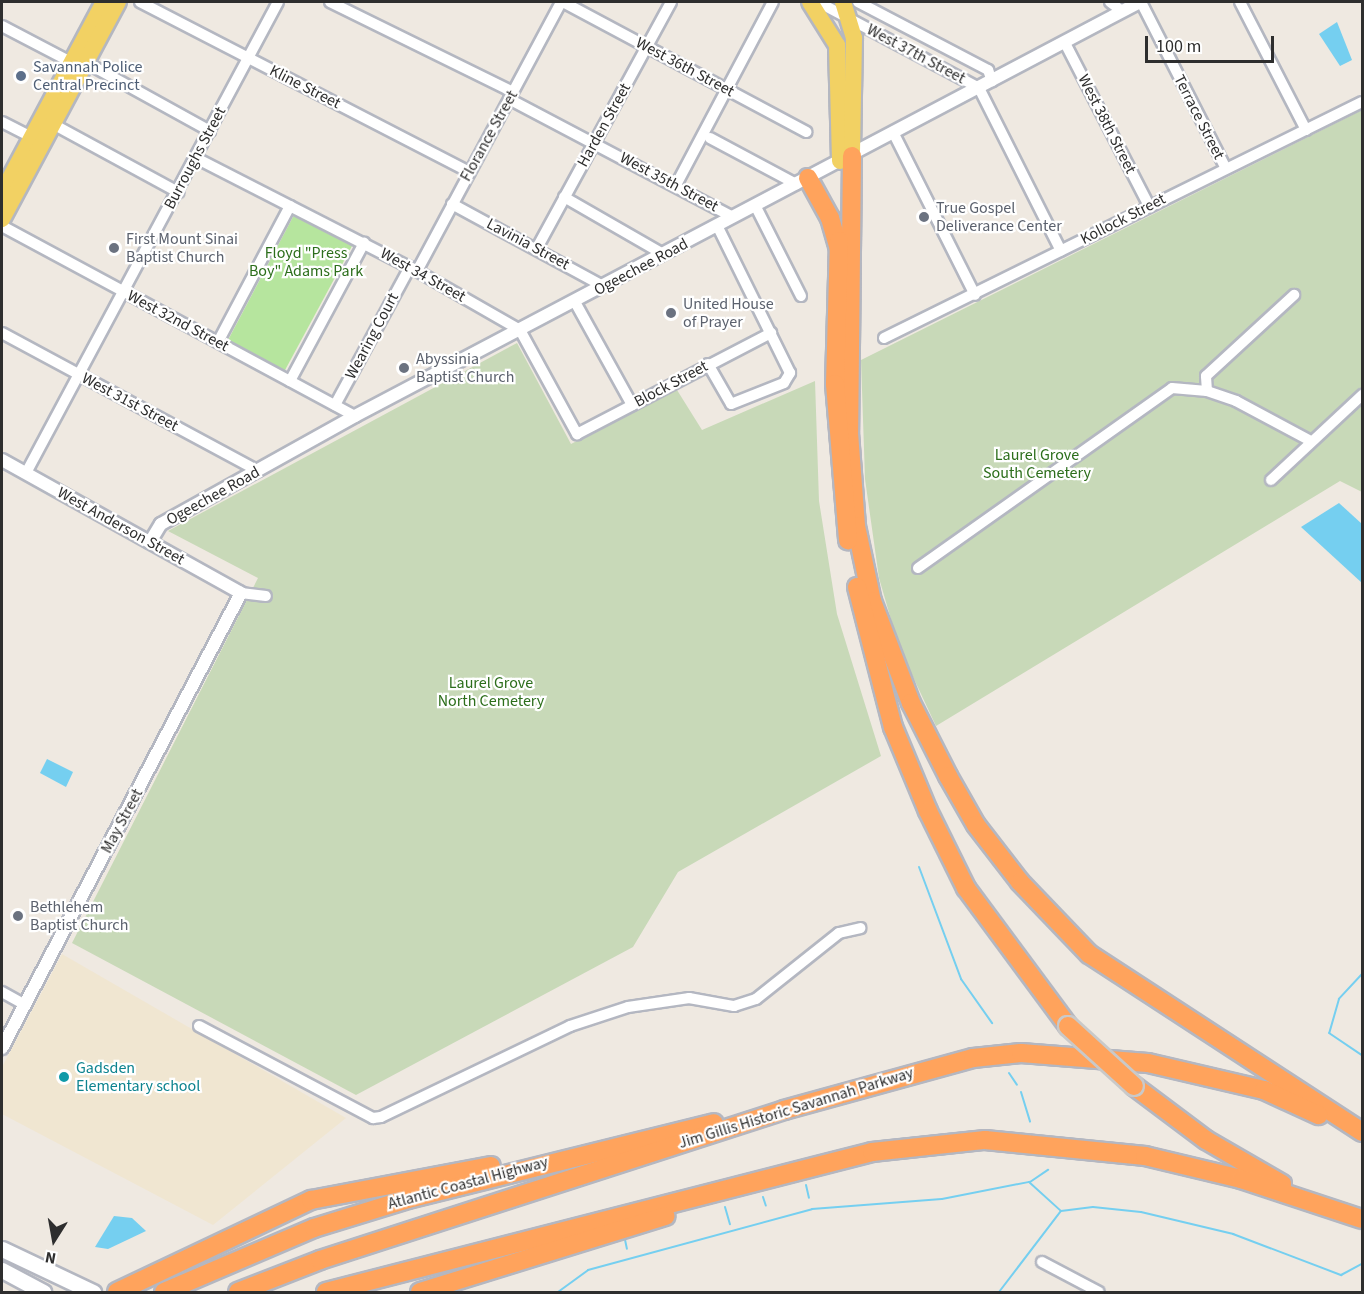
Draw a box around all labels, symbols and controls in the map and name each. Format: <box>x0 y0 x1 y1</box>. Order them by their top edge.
street label: West 37th Street <box>863 20 969 88</box>
scale bar <box>1148 24 1277 62</box>
street label: West 36th Street <box>632 33 738 101</box>
text: 100 m <box>1156 34 1201 59</box>
place label: Savannah Police Central Precinct <box>33 57 143 95</box>
street label: Kline Street <box>266 61 344 113</box>
marker: Savannah Police Central Precinct <box>14 69 28 83</box>
street label: West 38th Street <box>1074 71 1140 177</box>
street label: Terrace Street <box>1169 71 1229 163</box>
street label: Harden Street <box>573 80 635 170</box>
street label: Florance Street <box>456 87 522 185</box>
street label: Burroughs Street <box>160 104 230 212</box>
street label: West 35th Street <box>616 148 722 216</box>
street label: Kollock Street <box>1077 189 1169 249</box>
place label: True Gospel Deliverance Center <box>936 198 1062 236</box>
marker: True Gospel Deliverance Center <box>917 210 931 224</box>
street label: Lavinia Street <box>483 214 573 274</box>
place label: First Mount Sinai Baptist Church <box>126 229 238 267</box>
street label: Ogeechee Road <box>591 234 691 300</box>
marker: First Mount Sinai Baptist Church <box>107 241 121 255</box>
park label: Floyd "Press Boy" Adams Park <box>249 243 363 281</box>
street label: West 34 Street <box>377 244 469 306</box>
street label: West 32nd Street <box>124 286 232 356</box>
street label: Wearing Court <box>341 289 403 383</box>
place label: United House of Prayer <box>683 294 774 332</box>
marker: United House of Prayer <box>664 306 678 320</box>
place label: Abyssinia Baptist Church <box>416 349 514 387</box>
street label: Block Street <box>631 357 711 411</box>
marker: Abyssinia Baptist Church <box>397 361 411 375</box>
street label: West 31st Street <box>78 369 182 435</box>
park label: Laurel Grove South Cemetery <box>983 445 1091 483</box>
street label: Ogeechee Road <box>163 462 263 530</box>
street label: West Anderson Street <box>54 483 188 569</box>
park label: Laurel Grove North Cemetery <box>438 673 544 711</box>
street label: May Street <box>97 785 147 857</box>
place label: Bethlehem Baptist Church <box>30 897 128 935</box>
marker: Bethlehem Baptist Church <box>11 909 25 923</box>
place label: Gadsden Elementary school <box>76 1058 200 1096</box>
street label: Jim Gillis Historic Savannah Parkway <box>676 1063 916 1153</box>
marker: Gadsden Elementary school <box>57 1070 71 1084</box>
street label: Atlantic Coastal Highway <box>386 1152 550 1214</box>
north arrow <box>24 1210 84 1270</box>
text: N <box>43 1246 58 1269</box>

